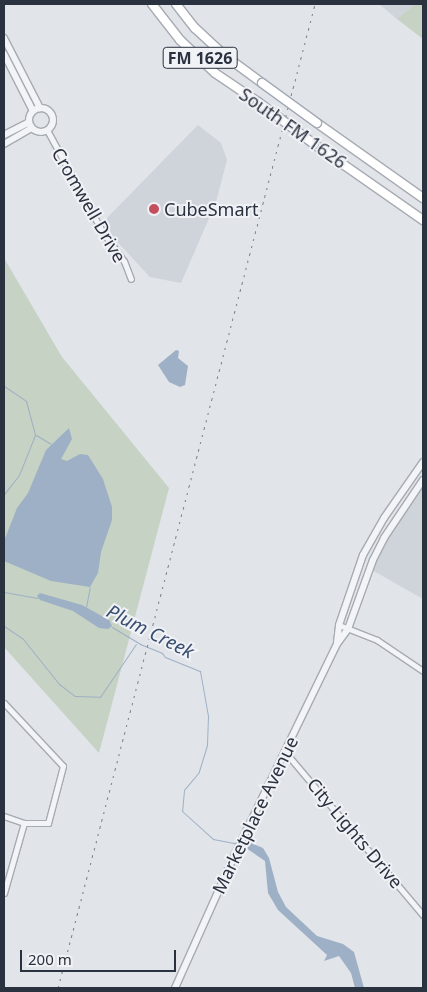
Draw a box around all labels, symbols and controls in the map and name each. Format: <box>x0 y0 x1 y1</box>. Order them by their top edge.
road number: FM 1626 <box>162 44 238 72</box>
street label: South FM 1626 <box>235 83 351 173</box>
street label: Cromwell Drive <box>47 144 131 266</box>
place label: CubeSmart <box>164 198 258 220</box>
marker: CubeSmart <box>148 203 160 215</box>
water label: Plum Creek <box>103 600 197 664</box>
street label: Marketplace Avenue <box>207 733 303 897</box>
street label: City Lights Drive <box>303 774 407 892</box>
scale bar <box>22 940 179 972</box>
text: 200 m <box>28 949 72 969</box>

